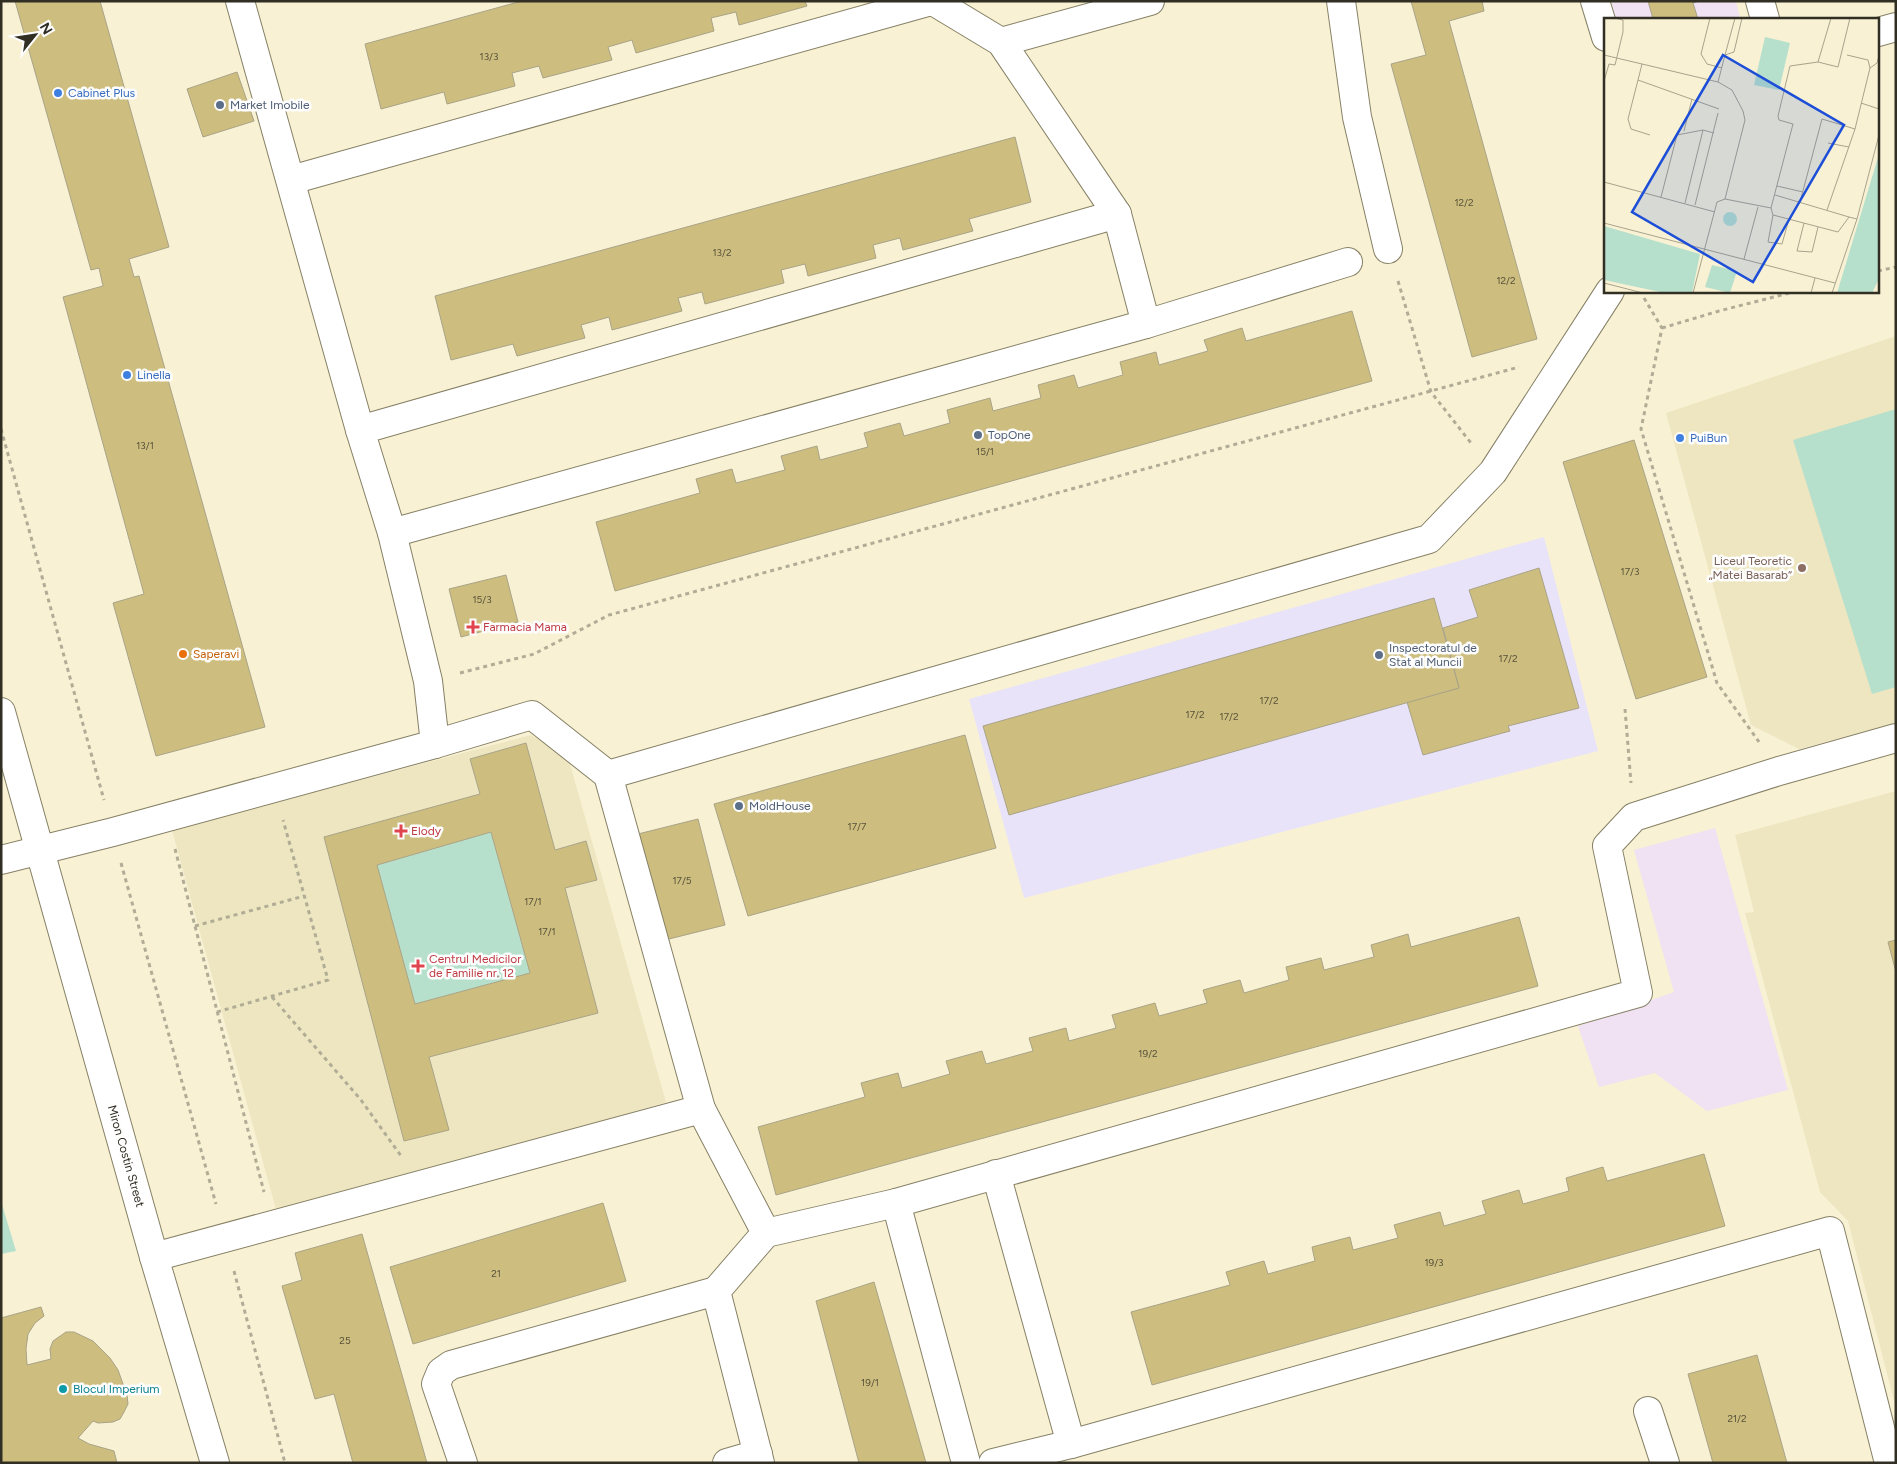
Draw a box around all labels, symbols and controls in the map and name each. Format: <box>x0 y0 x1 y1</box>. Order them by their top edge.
north arrow <box>10 10 60 60</box>
inset map <box>1604 18 1880 292</box>
text: N <box>36 20 56 38</box>
house number: 13/3 <box>480 50 498 63</box>
place label: Cabinet Plus <box>68 86 136 100</box>
marker: Cabinet Plus <box>52 87 64 99</box>
place label: Market Imobile <box>230 98 310 112</box>
marker: Market Imobile <box>214 99 226 111</box>
house number: 12/2 <box>1454 196 1474 209</box>
house number: 13/2 <box>712 246 732 259</box>
house number: 12/2 <box>1496 274 1516 287</box>
place label: Linella <box>137 368 171 382</box>
marker: Linella <box>121 369 133 381</box>
place label: TopOne <box>988 428 1031 442</box>
marker: TopOne <box>972 429 984 441</box>
place label: PuiBun <box>1690 431 1727 445</box>
marker: PuiBun <box>1674 432 1686 444</box>
house number: 13/1 <box>136 439 154 452</box>
house number: 15/1 <box>976 445 994 458</box>
place label: Liceul Teoretic „Matei Basarab“ <box>1709 554 1793 582</box>
marker: Liceul Teoretic „Matei Basarab“ <box>1796 562 1808 574</box>
house number: 17/3 <box>1621 565 1639 578</box>
house number: 15/3 <box>472 593 492 606</box>
place label: Farmacia Mama <box>483 620 567 634</box>
marker: Farmacia Mama <box>467 621 479 633</box>
place label: Inspectoratul de Stat al Muncii <box>1389 641 1477 669</box>
place label: Saperavi <box>193 647 239 661</box>
marker: Saperavi <box>177 648 189 660</box>
marker: Inspectoratul de Stat al Muncii <box>1373 649 1385 661</box>
house number: 17/2 <box>1499 652 1517 665</box>
house number: 17/2 <box>1260 694 1278 707</box>
house number: 17/2 <box>1186 708 1204 721</box>
house number: 17/2 <box>1220 710 1238 723</box>
place label: MoldHouse <box>749 799 811 813</box>
marker: MoldHouse <box>733 800 745 812</box>
house number: 17/7 <box>848 820 867 833</box>
place label: Elody <box>411 824 442 838</box>
marker: Elody <box>395 825 407 837</box>
house number: 17/5 <box>672 874 692 887</box>
house number: 17/1 <box>524 895 542 908</box>
house number: 17/1 <box>538 925 556 938</box>
place label: Centrul Medicilor de Familie nr. 12 <box>429 952 521 980</box>
marker: Centrul Medicilor de Familie nr. 12 <box>411 959 425 973</box>
house number: 19/2 <box>1138 1047 1158 1060</box>
street label: Miron Costin Street <box>105 1103 147 1209</box>
house number: 19/3 <box>1424 1256 1444 1269</box>
house number: 21 <box>491 1267 501 1280</box>
house number: 25 <box>339 1334 351 1347</box>
house number: 19/1 <box>861 1376 879 1389</box>
place label: Blocul Imperium <box>73 1382 160 1396</box>
marker: Blocul Imperium <box>57 1383 69 1395</box>
house number: 21/2 <box>1727 1412 1747 1425</box>

